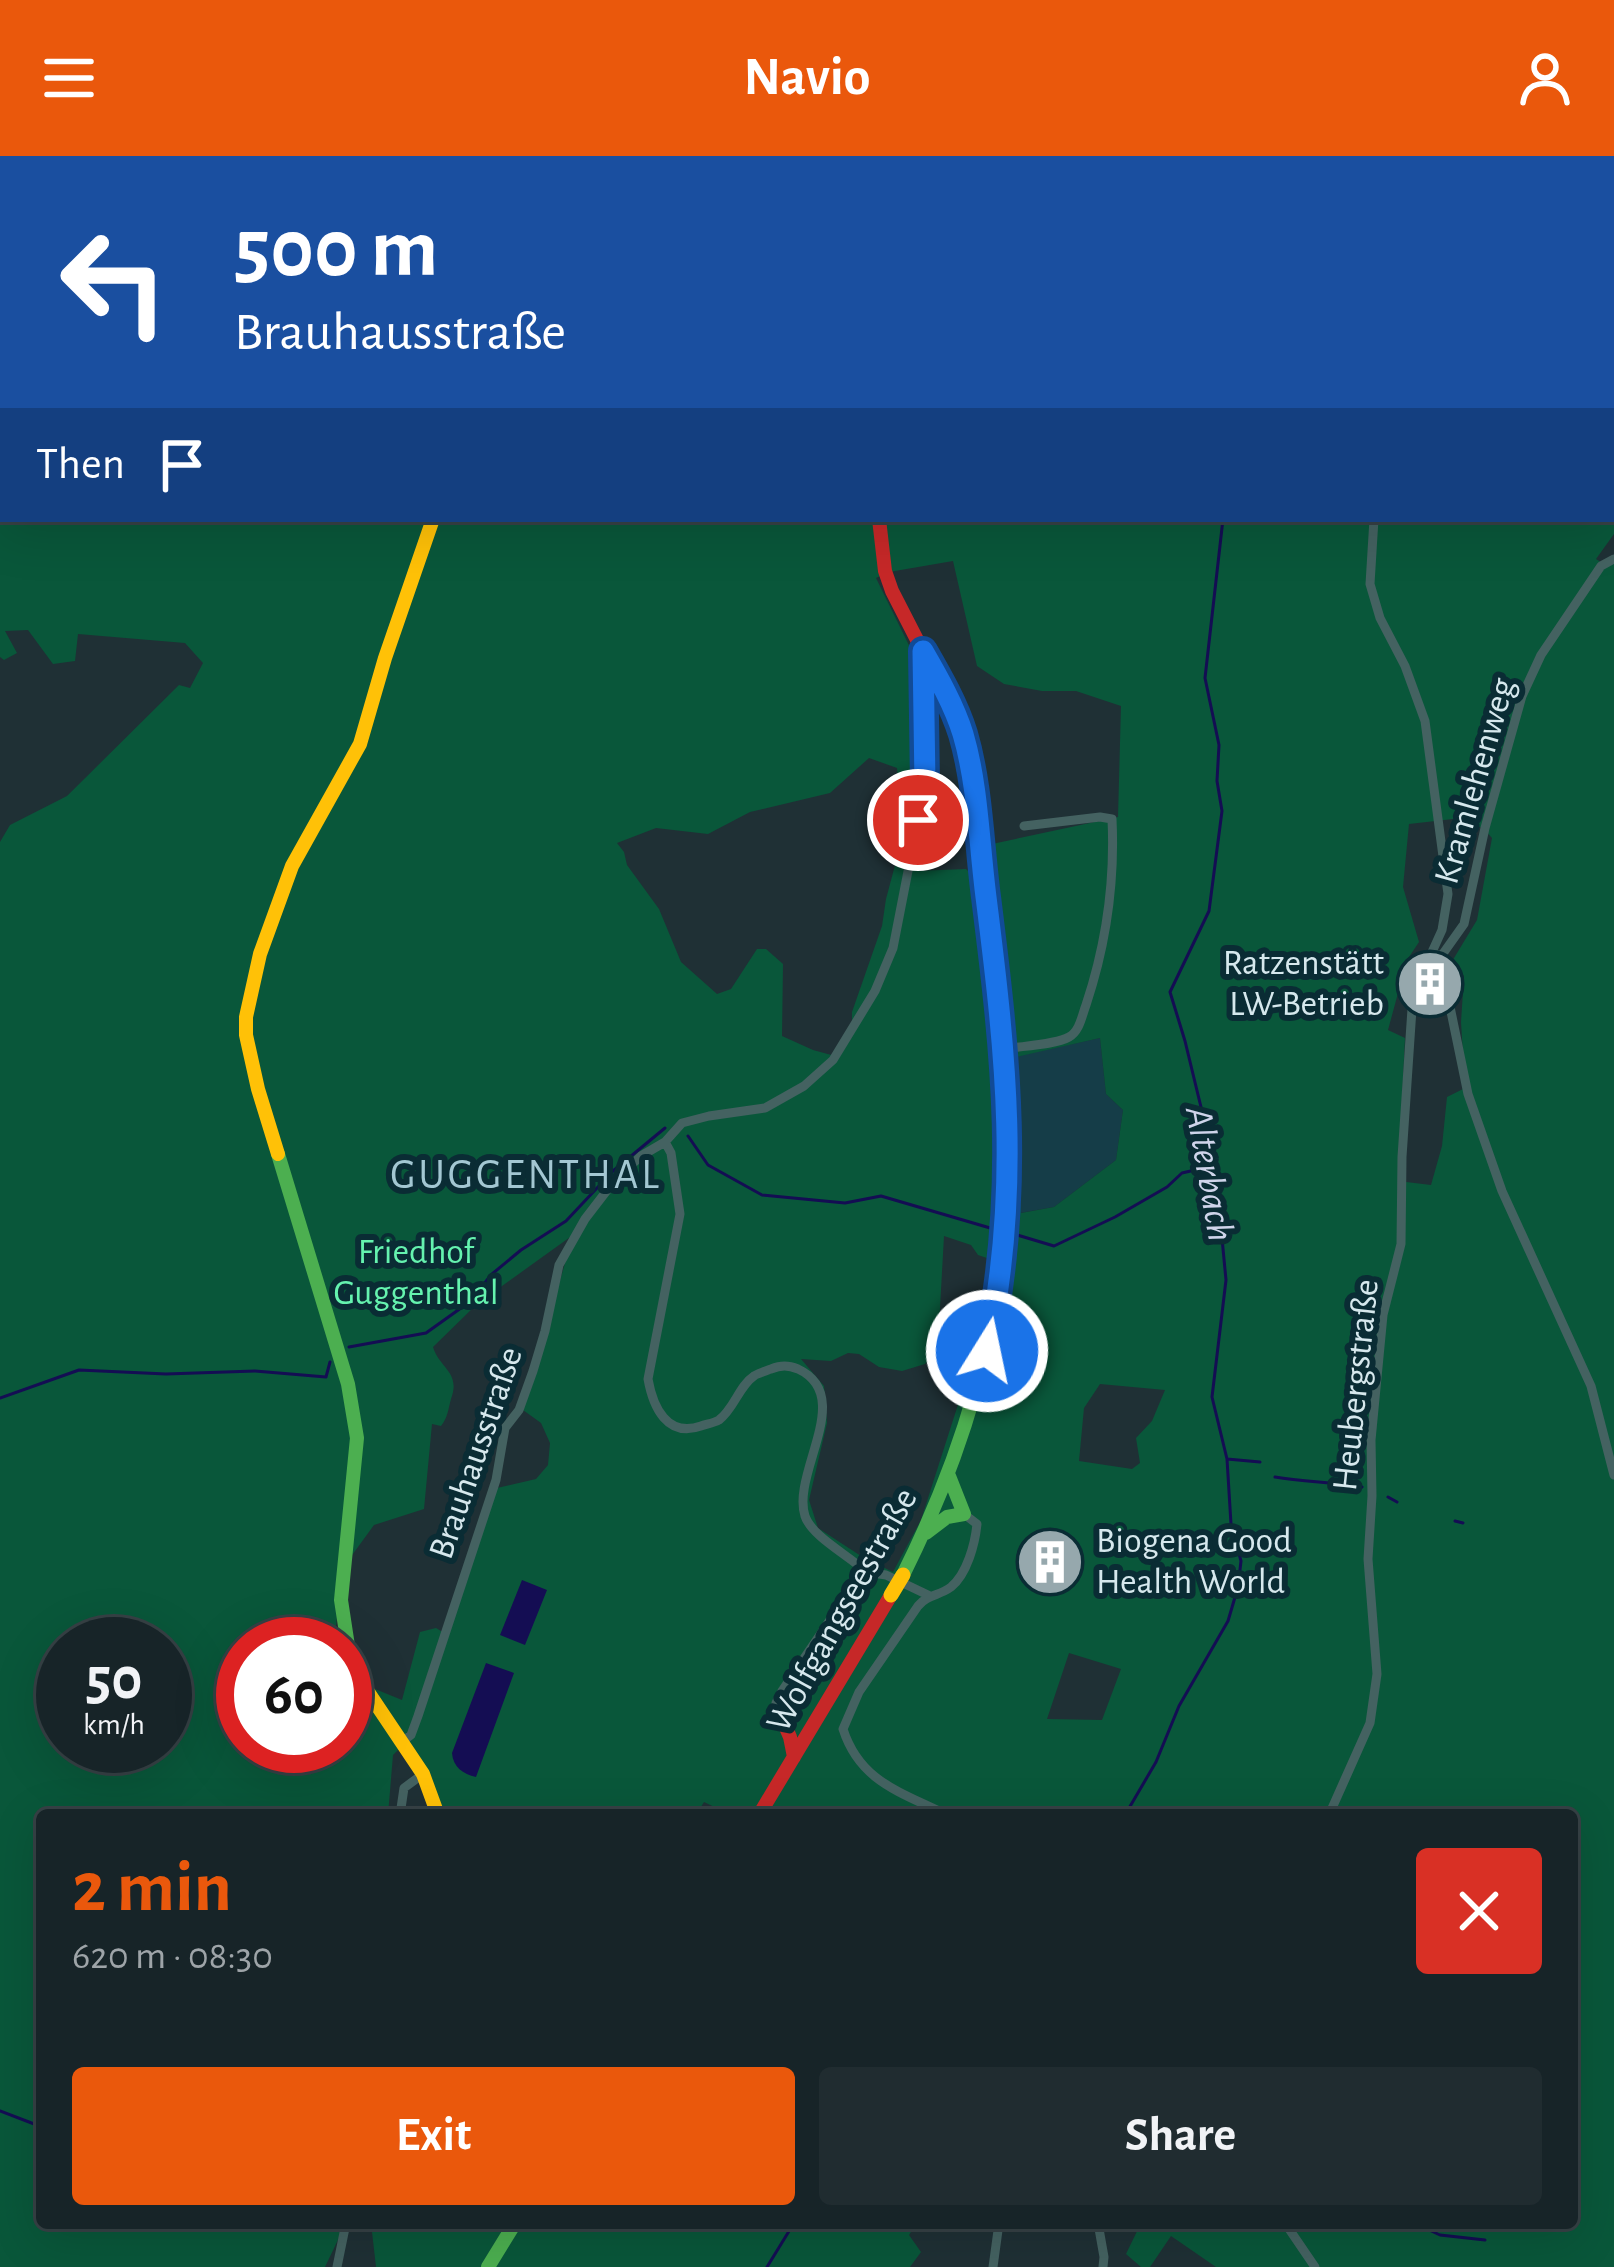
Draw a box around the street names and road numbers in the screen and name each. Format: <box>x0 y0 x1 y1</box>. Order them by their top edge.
street label: Kramlehenweg <box>1428 674 1522 888</box>
street label: Heubergstraße <box>1327 1278 1385 1492</box>
street label: Brauhausstraße <box>423 1342 529 1564</box>
street label: Wolfgangseestraße <box>760 1482 924 1738</box>

